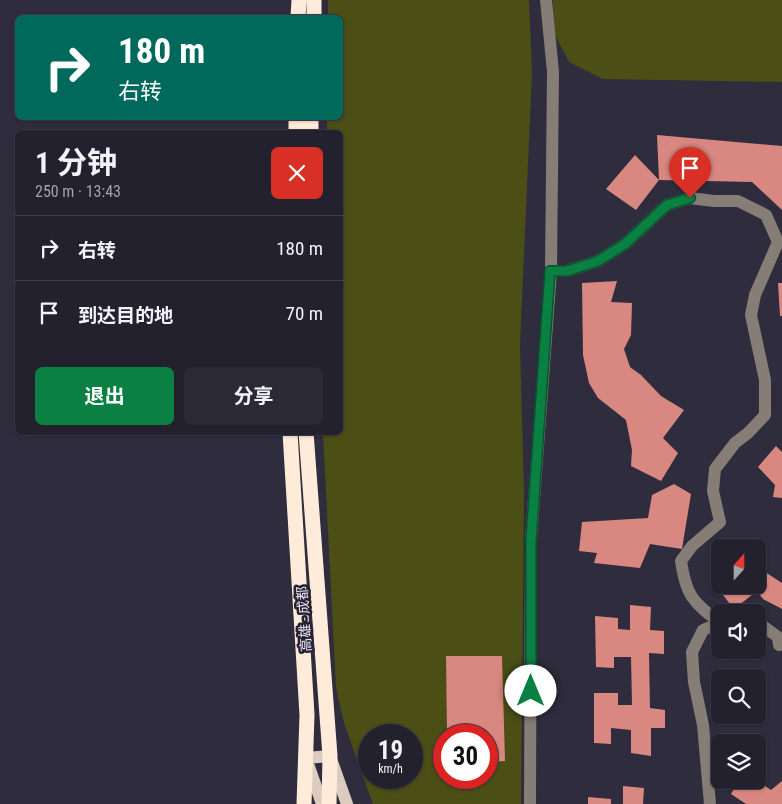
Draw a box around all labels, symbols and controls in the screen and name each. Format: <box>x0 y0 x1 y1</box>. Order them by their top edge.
text: 180 m <box>118 31 205 72</box>
icon: right <box>35 35 100 100</box>
text: 右转 <box>118 79 162 104</box>
text: 1 分钟 <box>35 145 117 180</box>
button: close <box>271 147 323 199</box>
pin <box>669 147 711 198</box>
icon: arrive <box>676 154 704 182</box>
text: 250 m · 13:43 <box>35 182 121 201</box>
icon: right <box>35 234 63 262</box>
text: 180 m <box>276 237 323 260</box>
text: 右转 <box>78 239 116 262</box>
icon: arrive <box>35 299 63 327</box>
text: 70 m <box>286 302 323 325</box>
text: 到达目的地 <box>78 304 173 327</box>
button: 退出 <box>35 367 174 425</box>
button: 分享 <box>184 367 323 425</box>
north arrow <box>711 539 766 594</box>
map controls <box>711 539 766 789</box>
street label: 高雄 - 成都 <box>294 586 314 652</box>
button: sound <box>711 604 766 659</box>
position arrow <box>504 664 556 716</box>
button: search <box>711 669 766 724</box>
speed limit sign: 30 <box>433 724 498 789</box>
button: layers <box>711 734 766 789</box>
text: 19 <box>378 736 403 765</box>
text: km/h <box>378 762 403 776</box>

